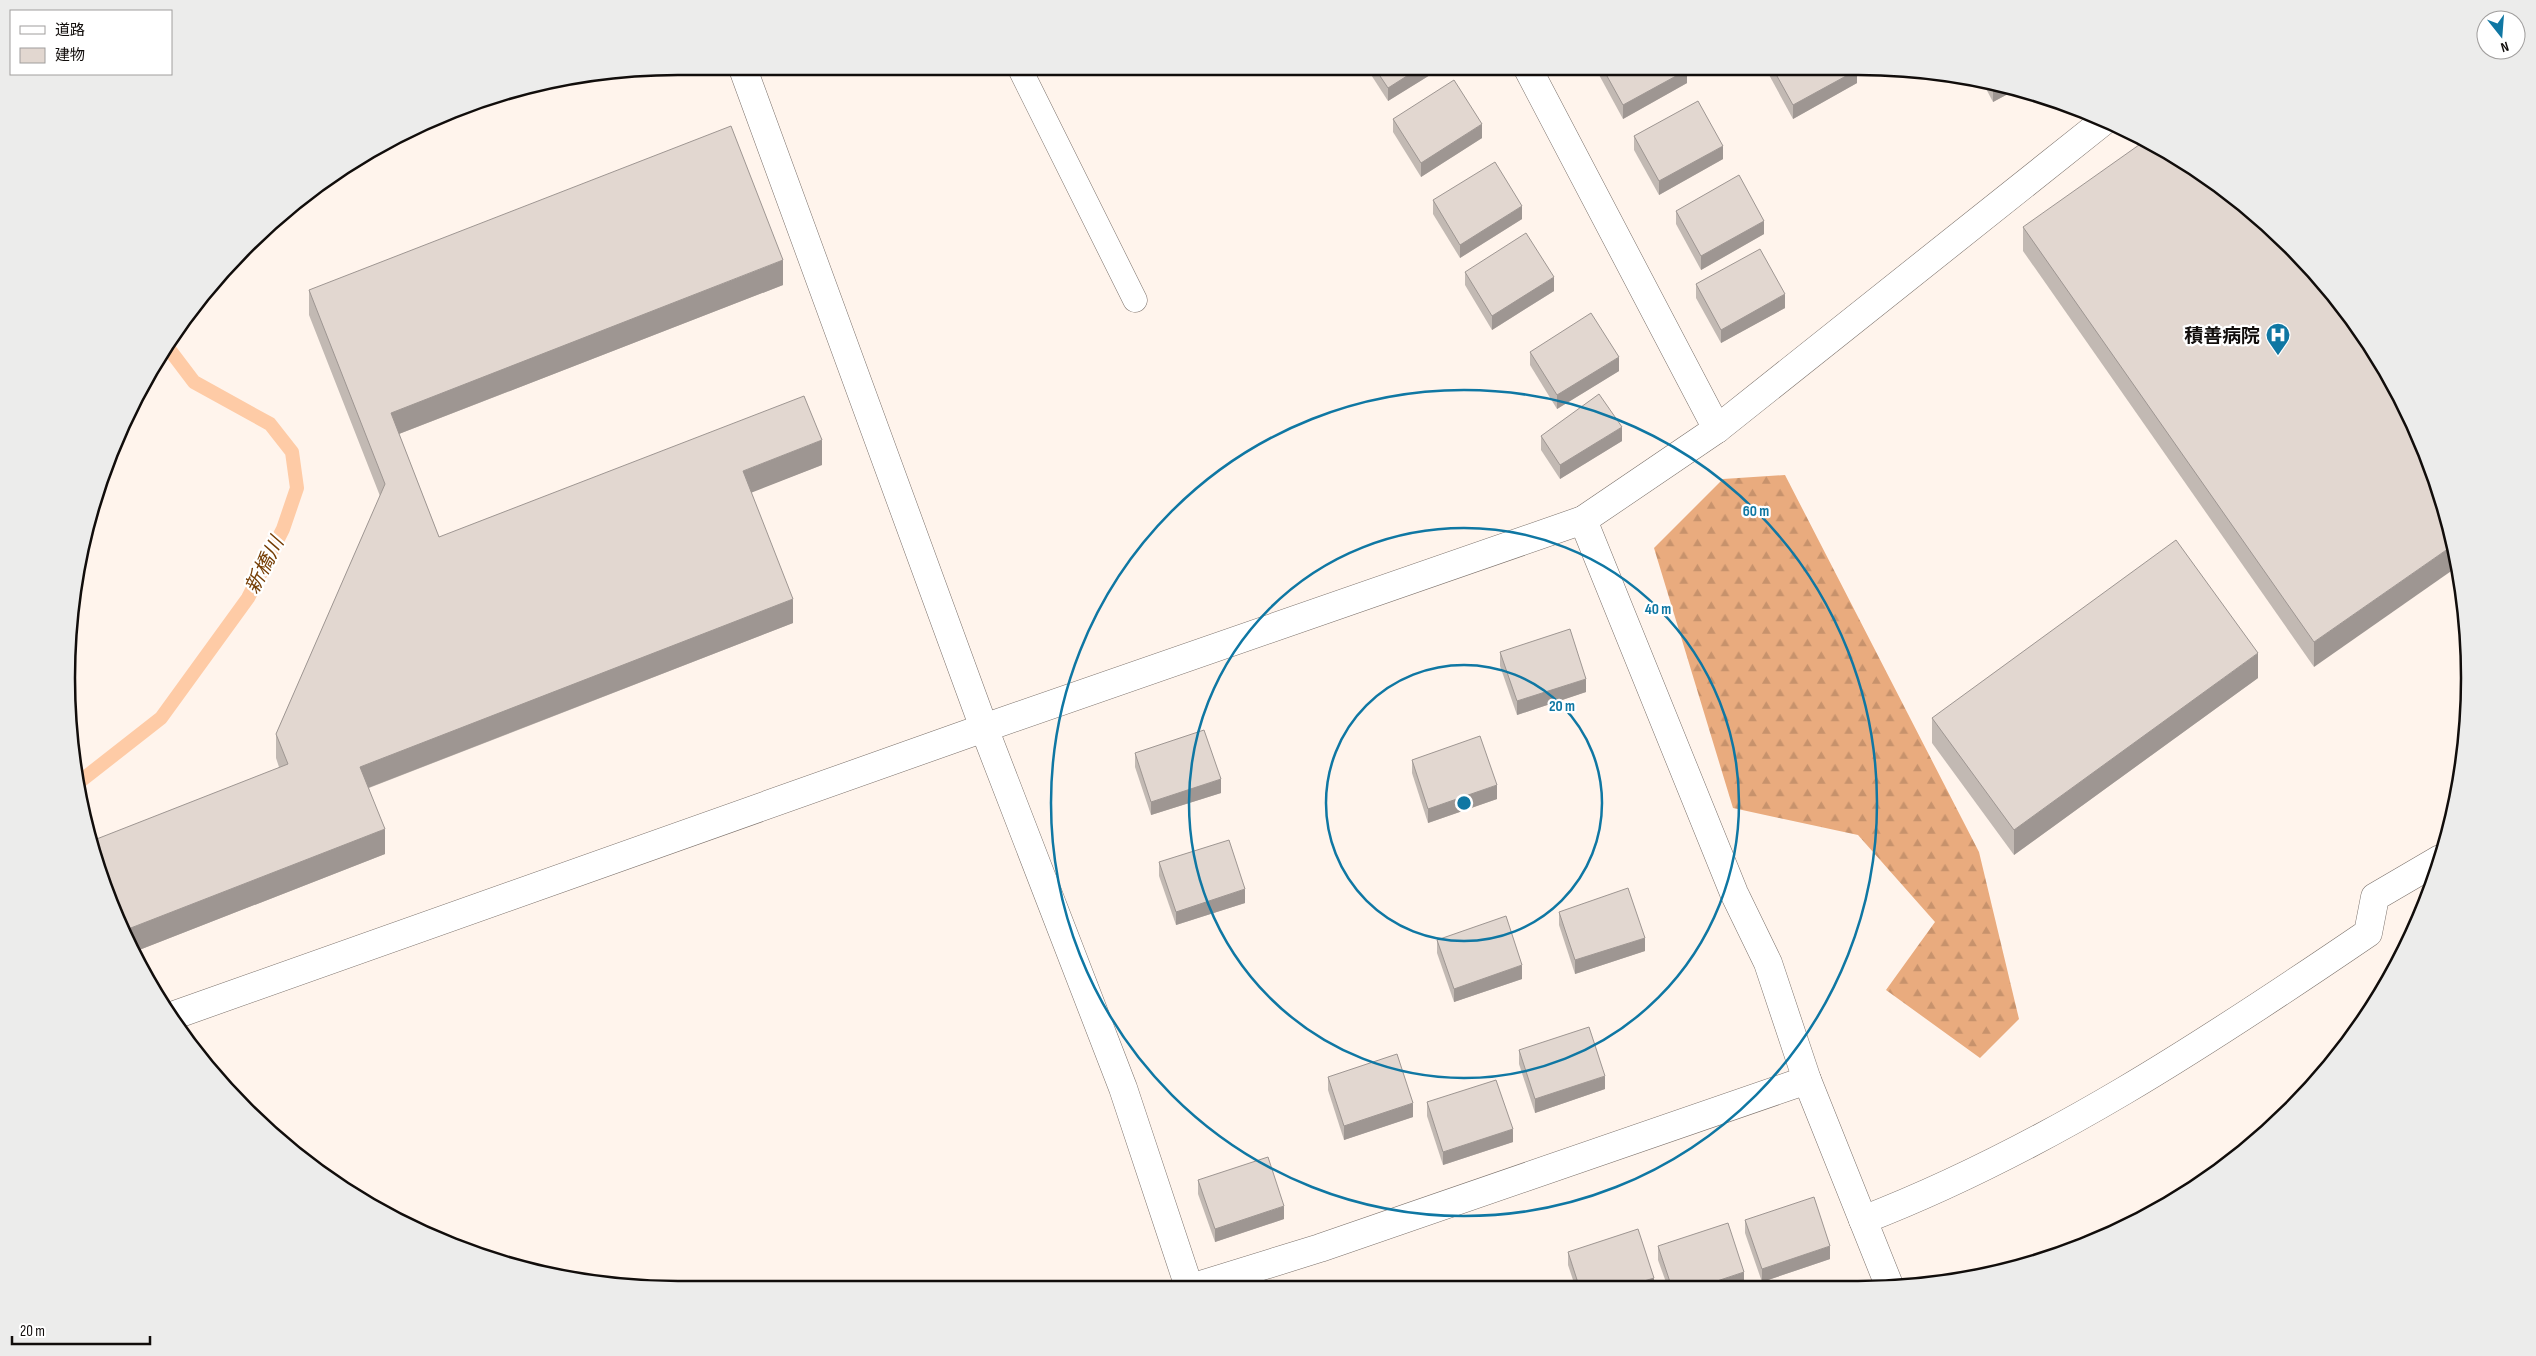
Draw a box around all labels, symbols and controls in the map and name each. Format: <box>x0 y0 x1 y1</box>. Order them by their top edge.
legend <box>10 10 172 75</box>
north arrow <box>2476 10 2526 60</box>
text: 道路 <box>55 21 85 40</box>
text: N <box>2499 38 2511 56</box>
text: 建物 <box>55 46 85 65</box>
hospital icon: 積善病院 <box>2265 322 2291 356</box>
place label: 積善病院 <box>2184 325 2260 348</box>
text: 60 m <box>1743 502 1769 521</box>
water label: 新橋川 <box>241 531 290 598</box>
text: 40 m <box>1645 600 1671 619</box>
text: 20 m <box>1549 697 1575 716</box>
centre of rings <box>1455 794 1473 812</box>
scale bar <box>12 1314 150 1346</box>
text: 20 m <box>20 1322 45 1341</box>

